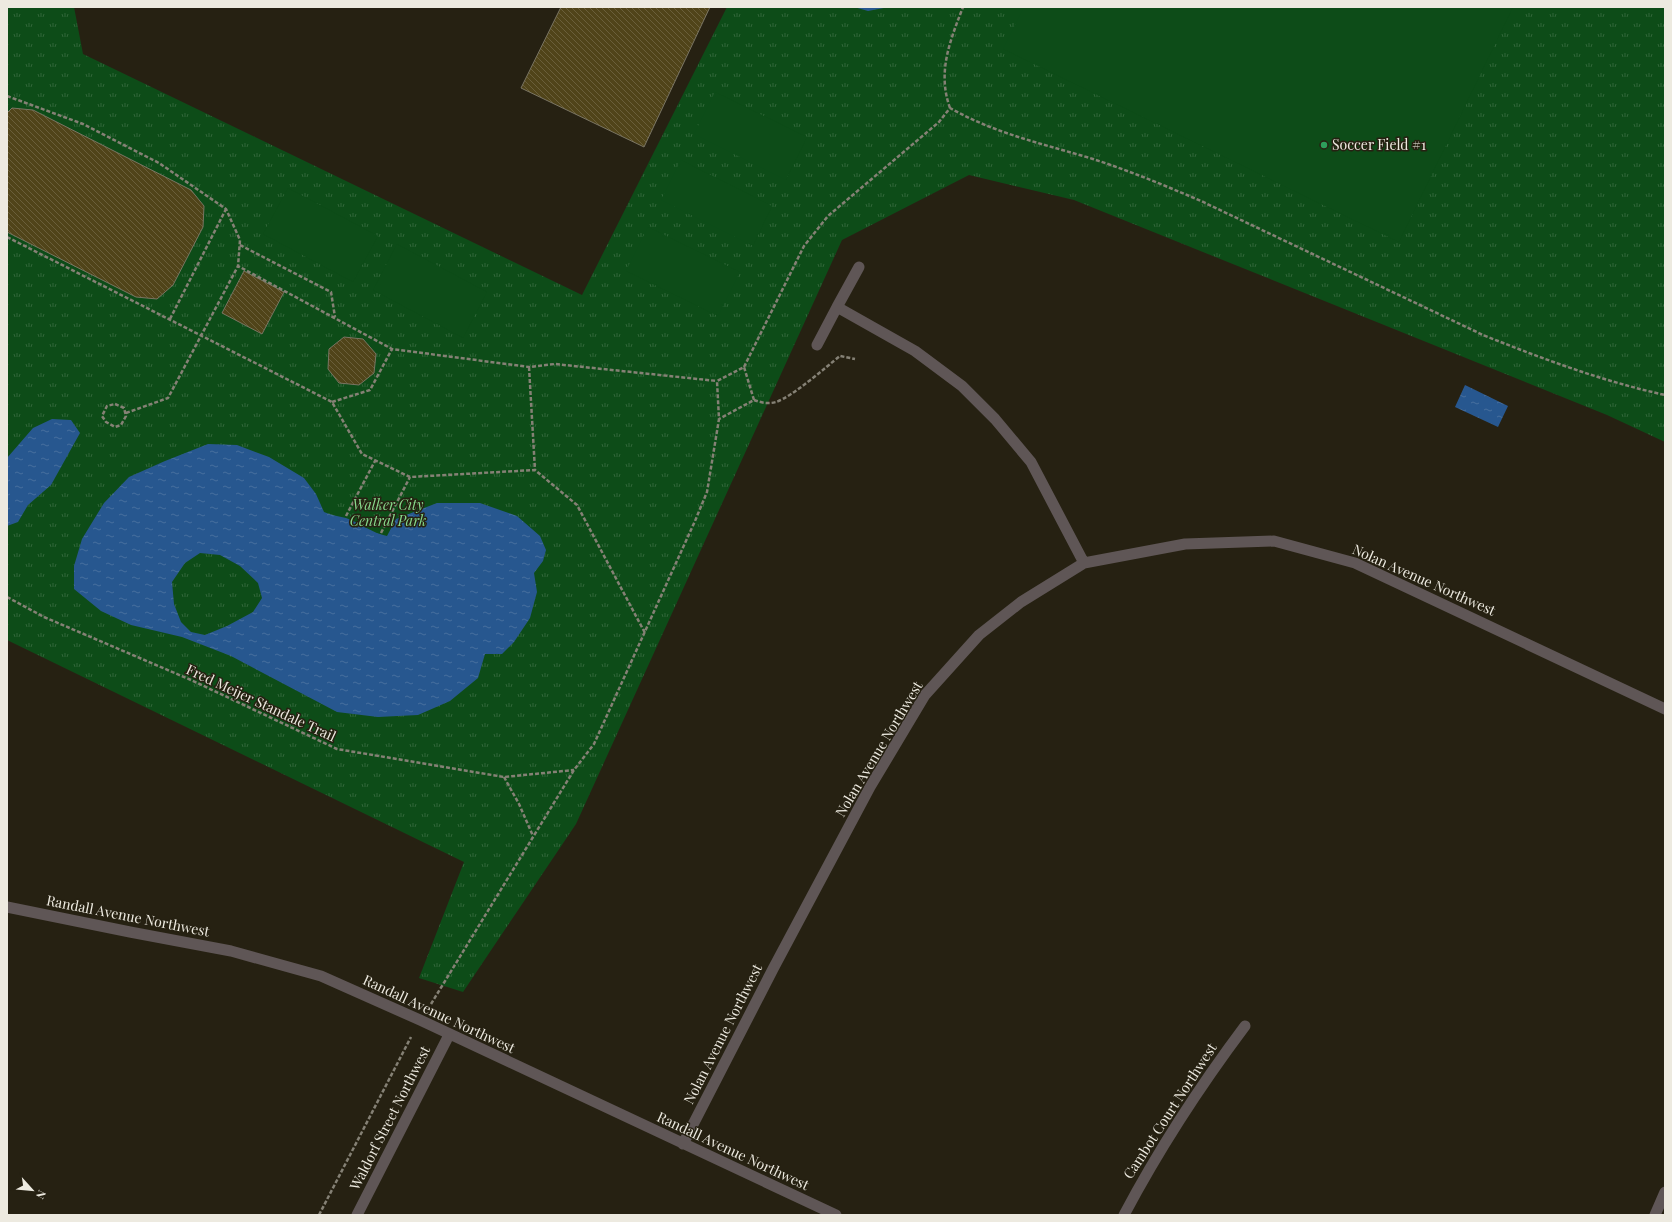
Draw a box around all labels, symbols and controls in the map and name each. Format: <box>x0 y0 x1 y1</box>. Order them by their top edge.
place label: Soccer Field #1 <box>1332 135 1426 154</box>
marker: Soccer Field #1 <box>1319 140 1329 150</box>
park label: Walker City Central Park <box>350 495 426 530</box>
street label: Nolan Avenue Northwest <box>1350 539 1500 620</box>
street label: Fred Meijer Standale Trail <box>183 659 339 746</box>
street label: Nolan Avenue Northwest <box>831 677 927 820</box>
street label: Randall Avenue Northwest <box>45 890 212 941</box>
street label: Nolan Avenue Northwest <box>679 960 767 1107</box>
street label: Randall Avenue Northwest <box>360 970 519 1058</box>
street label: Cambot Court Northwest <box>1119 1038 1221 1182</box>
street label: Waldorf Street Northwest <box>344 1042 435 1194</box>
street label: Randall Avenue Northwest <box>654 1107 813 1195</box>
north arrow <box>12 1170 52 1210</box>
text: N <box>33 1188 50 1202</box>

